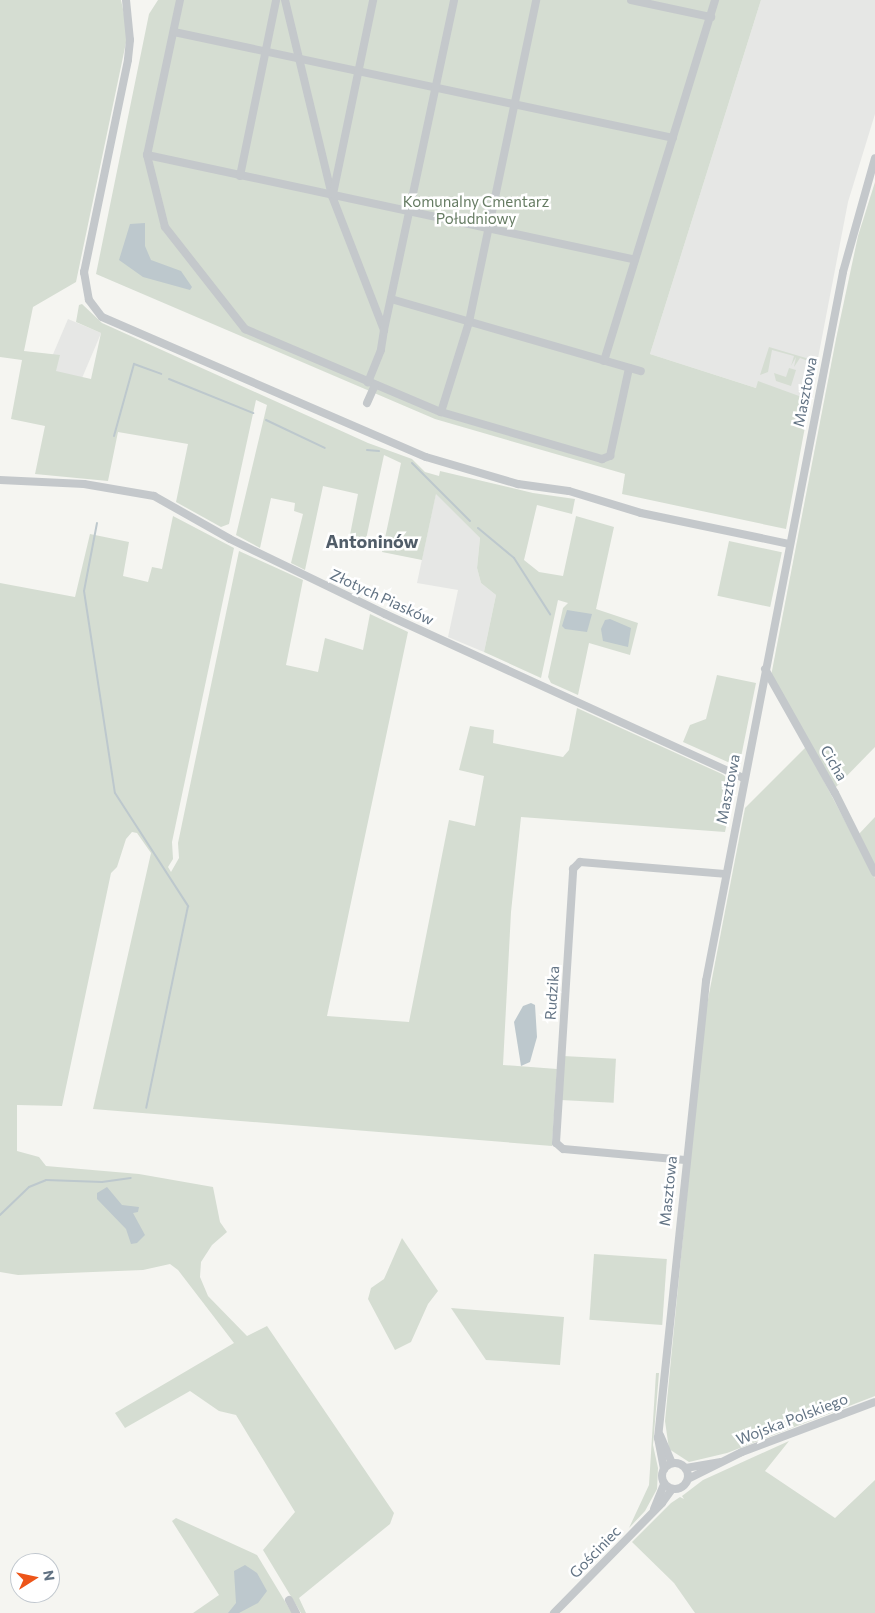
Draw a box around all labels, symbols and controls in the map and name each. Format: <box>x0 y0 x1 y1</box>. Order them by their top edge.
park label: Komunalny Cmentarz Południowy <box>403 192 549 227</box>
street label: Masztowa <box>789 356 821 428</box>
district label: Antoninów <box>326 530 418 552</box>
street label: Złotych Piasków <box>327 565 437 629</box>
street label: Cicha <box>817 742 851 784</box>
street label: Masztowa <box>712 753 744 825</box>
street label: Rudzika <box>541 965 563 1021</box>
street label: Masztowa <box>655 1155 681 1227</box>
street label: Wojska Polskiego <box>734 1389 850 1449</box>
street label: Gościniec <box>566 1522 624 1582</box>
north arrow <box>10 1553 60 1603</box>
text: N <box>40 1569 59 1582</box>

